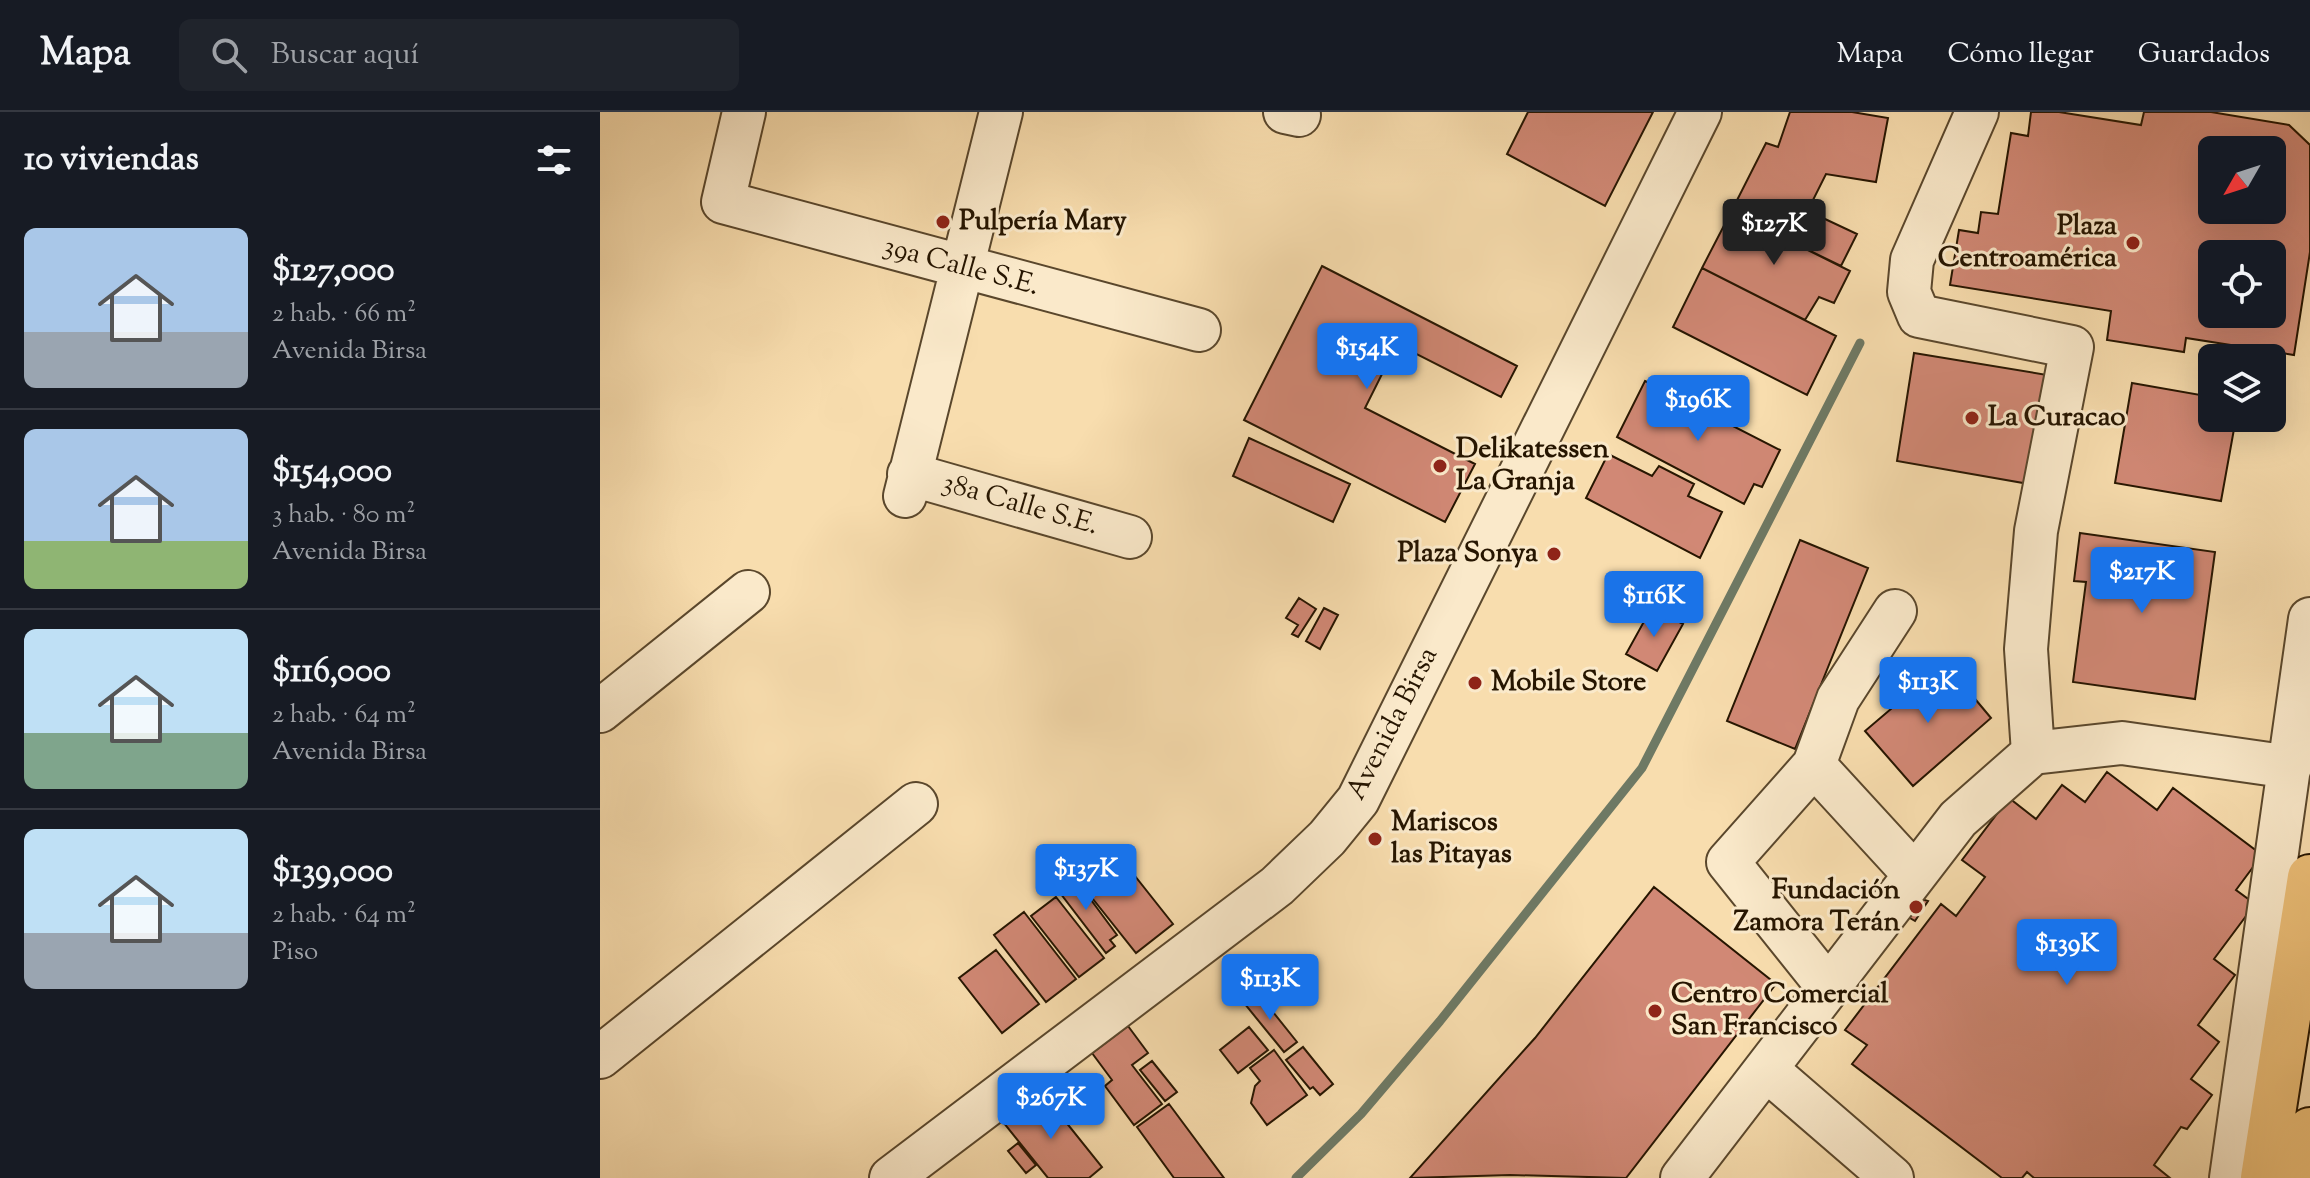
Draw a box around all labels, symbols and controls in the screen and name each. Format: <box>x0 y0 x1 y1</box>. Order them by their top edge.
search box <box>179 19 739 91</box>
text: Mapa <box>40 28 131 82</box>
icon: search <box>207 33 251 77</box>
text: Buscar aquí <box>271 34 419 77</box>
text: Mapa <box>1837 35 1903 75</box>
text: Cómo llegar <box>1947 35 2094 75</box>
text: Guardados <box>2138 35 2270 75</box>
text: 10 viviendas <box>24 136 199 185</box>
north arrow <box>2198 136 2286 224</box>
map controls <box>2198 136 2286 432</box>
icon: filters <box>532 138 576 182</box>
pin: $127K <box>1718 199 1830 267</box>
place label: Pulpería Mary <box>959 202 1127 242</box>
text: $127K <box>1741 206 1807 243</box>
place label: Plaza Centroamérica <box>1938 207 2117 279</box>
marker: Pulpería Mary <box>934 213 952 231</box>
street label: 39a Calle S.E. <box>879 227 1043 307</box>
marker: Plaza Centroamérica <box>2124 234 2142 252</box>
button: locate <box>2198 240 2286 328</box>
text: $127,000 <box>272 247 395 296</box>
icon: home <box>88 260 184 356</box>
text: 2 hab. · 66 m² <box>272 296 416 333</box>
pin: $154K <box>1311 323 1423 391</box>
text: $154K <box>1335 330 1399 367</box>
text: Avenida Birsa <box>272 333 427 370</box>
button: layers <box>2198 344 2286 432</box>
pin: $196K <box>1642 375 1754 443</box>
text: $196K <box>1665 382 1731 419</box>
place label: La Curacao <box>1988 398 2126 438</box>
marker: La Curacao <box>1963 409 1981 427</box>
place label: Delikatessen La Granja <box>1456 430 1609 502</box>
text: $154,000 <box>272 448 392 497</box>
marker: Delikatessen La Granja <box>1431 457 1449 475</box>
icon: home <box>88 461 184 557</box>
street label: 38a Calle S.E. <box>937 464 1103 546</box>
text: 3 hab. · 80 m² <box>272 497 415 534</box>
text: Avenida Birsa <box>272 534 427 571</box>
place label: Plaza Sonya <box>1397 534 1538 574</box>
marker: Plaza Sonya <box>1545 545 1563 563</box>
pin: $217K <box>2086 547 2198 615</box>
text: $217K <box>2109 554 2175 591</box>
pin: $116K <box>1598 571 1710 639</box>
text: $116K <box>1622 578 1686 615</box>
street label: Avenida Birsa <box>1337 640 1449 807</box>
text: $116,000 <box>272 648 391 697</box>
pin: $113K <box>1872 657 1984 725</box>
icon: home <box>88 661 184 757</box>
place label: Mobile Store <box>1491 663 1646 703</box>
text: $113K <box>1898 664 1958 701</box>
marker: Mobile Store <box>1466 674 1484 692</box>
text: 2 hab. · 64 m² <box>272 697 416 734</box>
text: Avenida Birsa <box>272 734 427 771</box>
place label: Mariscos las Pitayas <box>1391 803 1512 875</box>
marker: Mariscos las Pitayas <box>1366 830 1384 848</box>
pin: $137K <box>1030 844 1142 912</box>
text: $139,000 <box>272 848 393 897</box>
text: $137K <box>1053 851 1119 888</box>
icon: home <box>88 861 184 957</box>
place label: Fundación Zamora Terán <box>1734 871 1900 943</box>
text: 2 hab. · 64 m² <box>272 897 416 934</box>
marker: Fundación Zamora Terán <box>1907 898 1925 916</box>
pin: $139K <box>2011 919 2123 987</box>
text: $139K <box>2035 926 2099 963</box>
text: Piso <box>272 934 318 971</box>
pin: $113K <box>1214 954 1326 1022</box>
text: $113K <box>1240 961 1300 998</box>
place label: Centro Comercial San Francisco <box>1671 975 1888 1047</box>
marker: Centro Comercial San Francisco <box>1646 1002 1664 1020</box>
pin: $267K <box>995 1073 1107 1141</box>
text: $267K <box>1016 1080 1086 1117</box>

